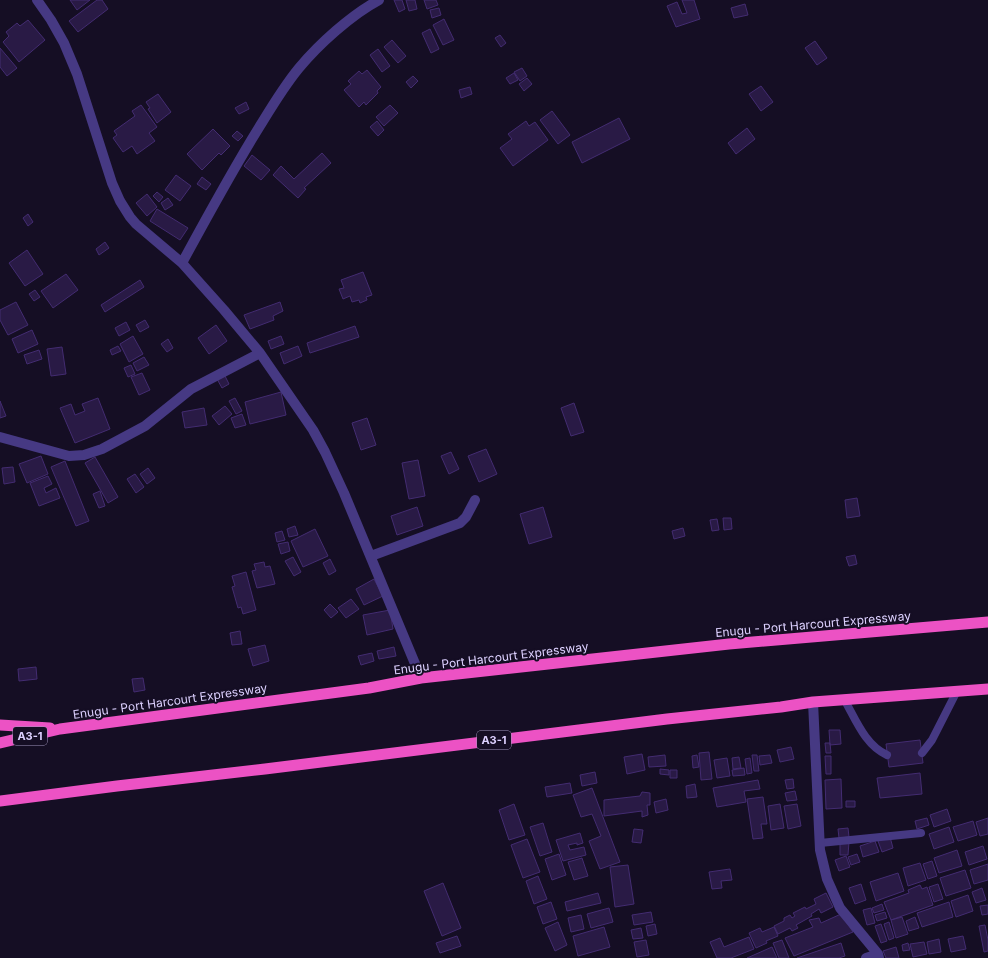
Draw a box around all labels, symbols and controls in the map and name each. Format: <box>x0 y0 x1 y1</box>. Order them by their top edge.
street label: Enugu - Port Harcourt Expressway <box>715 608 912 640</box>
street label: Enugu - Port Harcourt Expressway <box>393 639 590 677</box>
street label: Enugu - Port Harcourt Expressway <box>72 680 268 722</box>
road number: A3-1 <box>13 727 47 745</box>
road number: A3-1 <box>477 731 511 749</box>

